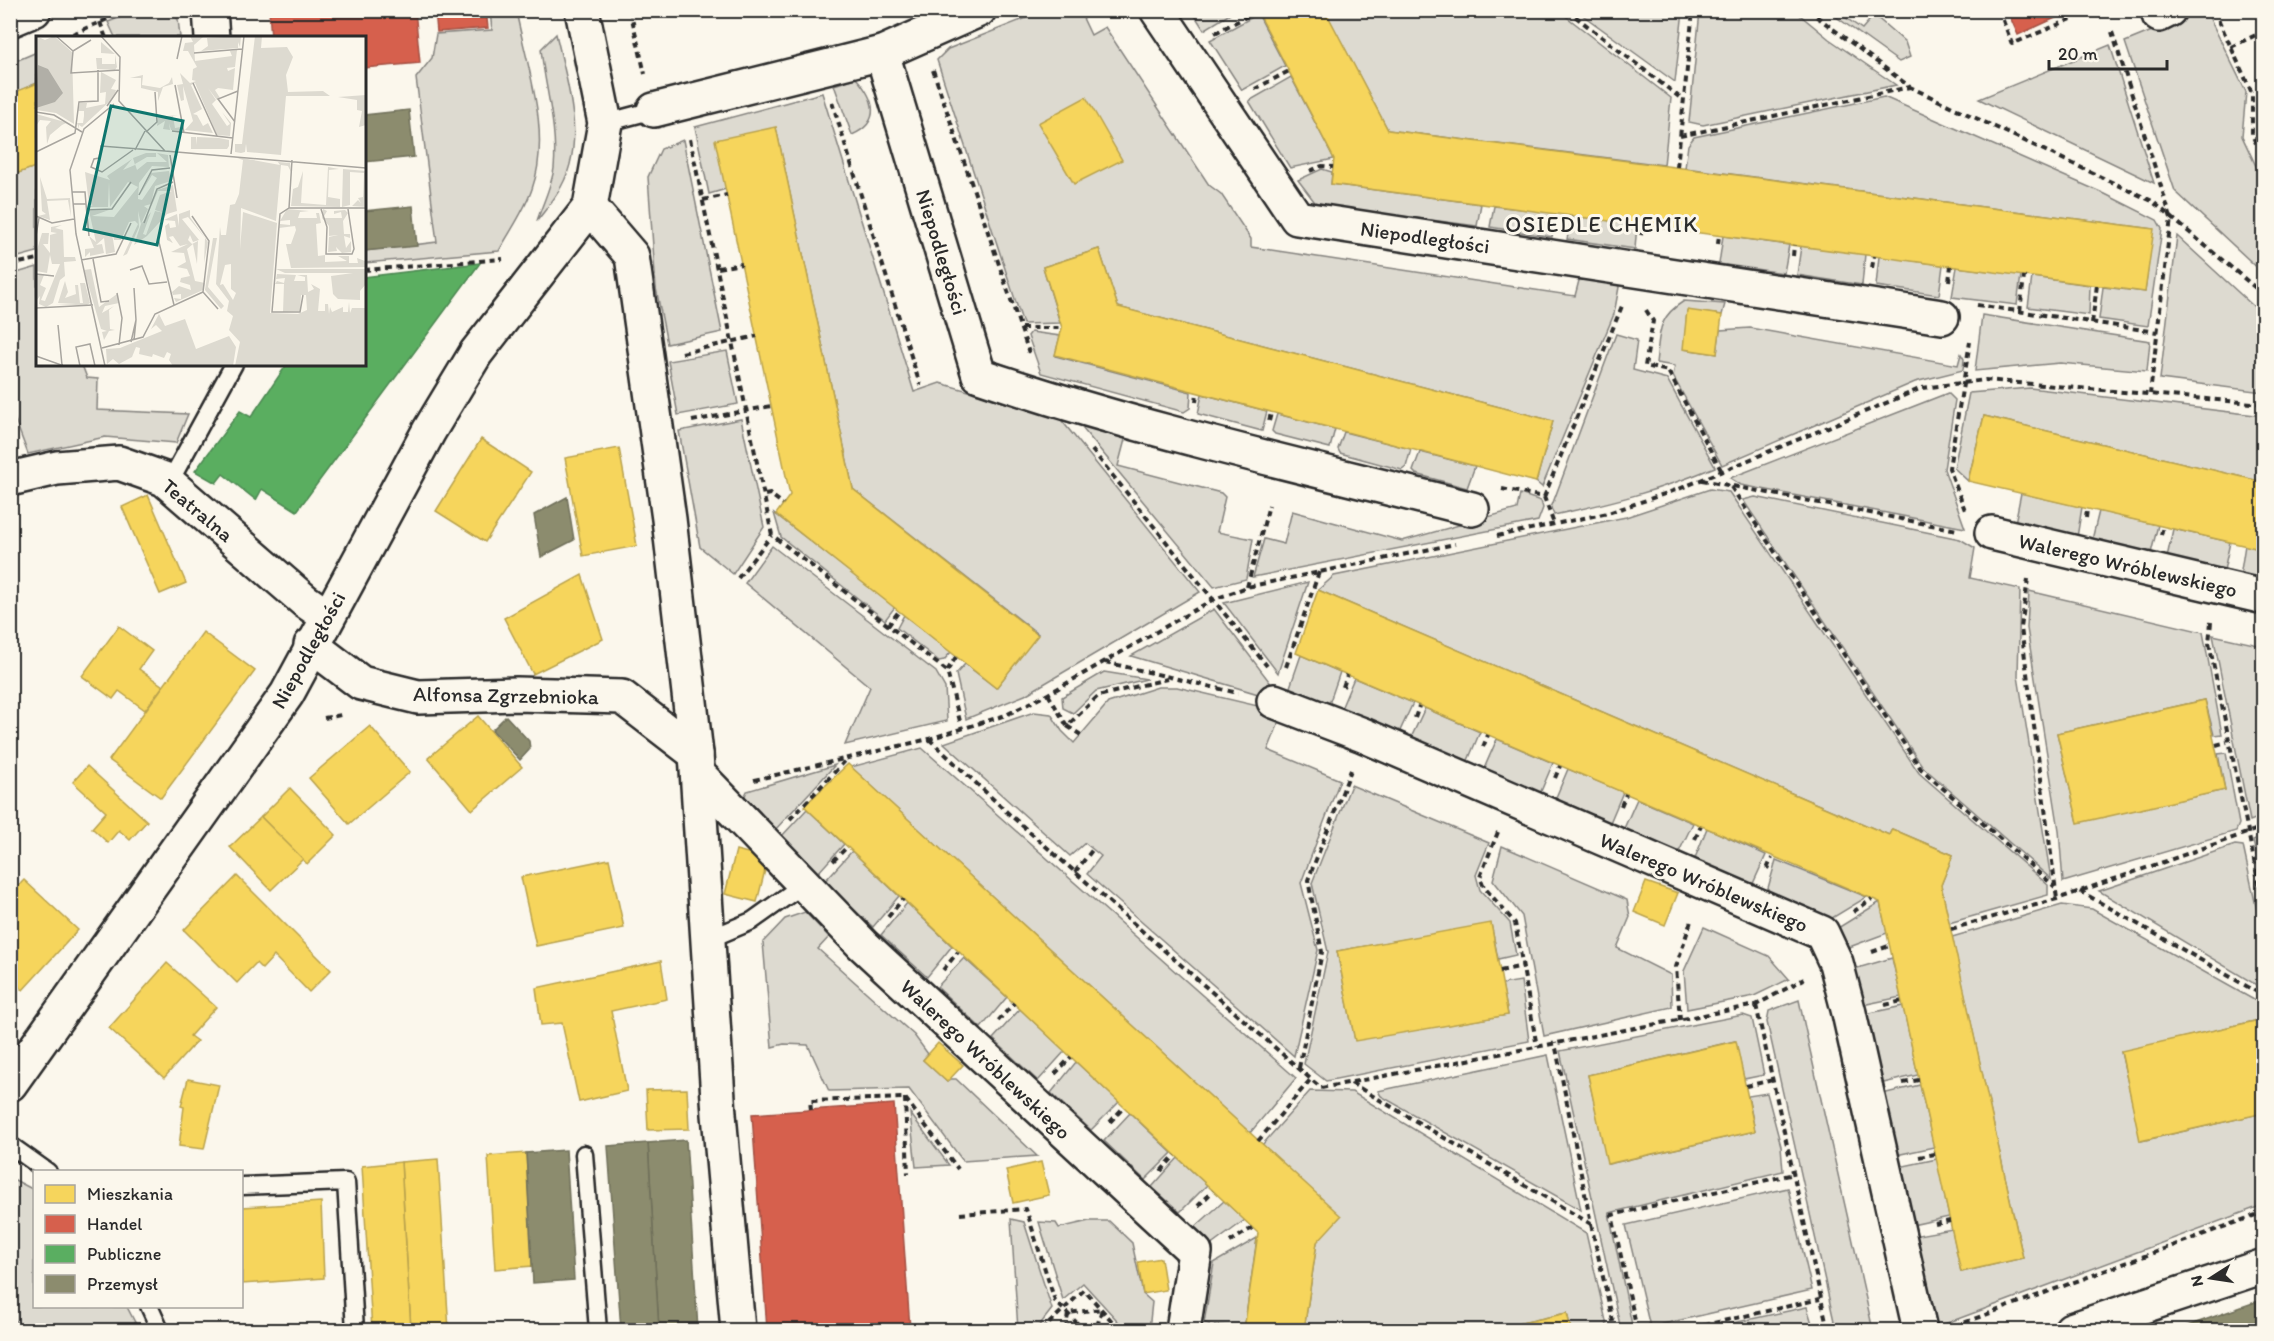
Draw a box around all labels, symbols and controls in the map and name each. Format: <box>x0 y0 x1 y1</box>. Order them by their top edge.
scale bar <box>2049 33 2168 71</box>
inset map <box>36 36 366 366</box>
text: 20 m <box>2058 43 2098 65</box>
street label: Niepodległości <box>911 186 973 318</box>
district label: OSIEDLE CHEMIK <box>1505 211 1699 238</box>
street label: Niepodległości <box>1359 216 1491 258</box>
street label: Teatralna <box>157 473 239 547</box>
street label: Walerego Wróblewskiego <box>2016 528 2240 602</box>
street label: Niepodległości <box>266 587 350 713</box>
street label: Alfonsa Zgrzebnioka <box>413 681 599 709</box>
street label: Walerego Wróblewskiego <box>1596 827 1812 937</box>
street label: Walerego Wróblewskiego <box>896 974 1076 1144</box>
legend <box>33 1170 243 1308</box>
text: Mieszkania <box>87 1183 173 1205</box>
text: Handel <box>87 1213 142 1235</box>
text: Publiczne <box>87 1243 161 1265</box>
north arrow <box>2181 1248 2241 1308</box>
text: Przemysł <box>87 1273 158 1295</box>
text: N <box>2186 1274 2207 1288</box>

